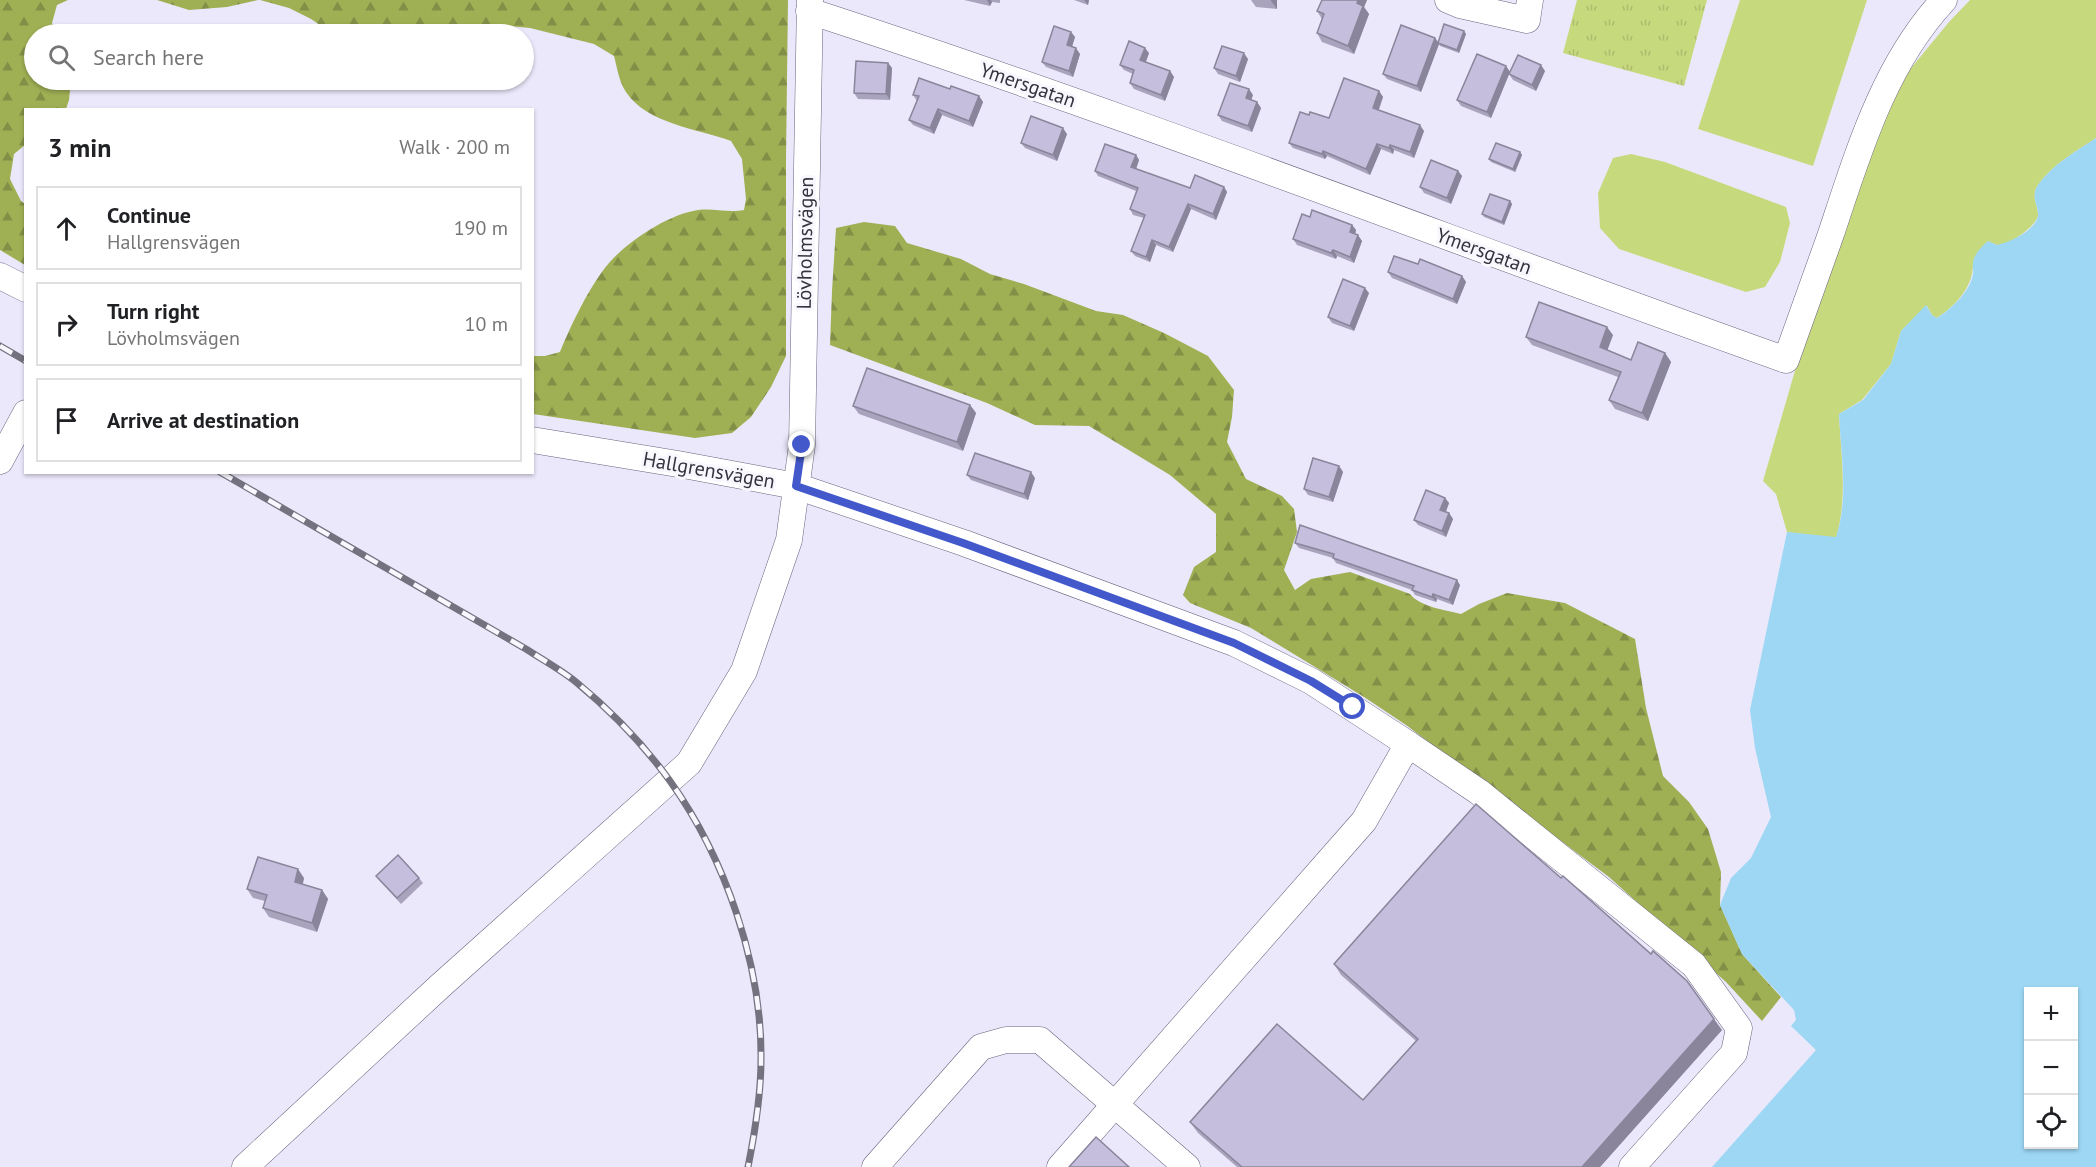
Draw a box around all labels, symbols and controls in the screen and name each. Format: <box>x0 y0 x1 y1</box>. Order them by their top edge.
search box <box>24 24 534 90</box>
icon: search <box>45 41 78 74</box>
text: Search here <box>93 43 204 71</box>
street label: Ymersgatan <box>977 56 1079 114</box>
text: 3 min <box>48 131 111 164</box>
text: Walk · 200 m <box>399 134 510 160</box>
street label: Lövholmsvägen <box>791 176 819 310</box>
text: Continue <box>107 201 191 229</box>
icon: ahead <box>50 212 83 245</box>
text: 190 m <box>454 215 508 241</box>
street label: Ymersgatan <box>1433 222 1535 280</box>
text: Hallgrensvägen <box>107 229 241 255</box>
text: Turn right <box>107 297 199 325</box>
icon: right <box>50 308 83 341</box>
text: 10 m <box>465 311 508 337</box>
text: Lövholmsvägen <box>107 325 240 351</box>
icon: arrive <box>50 404 83 437</box>
text: Arrive at destination <box>107 406 299 434</box>
route end <box>788 431 814 457</box>
street label: Hallgrensvägen <box>641 446 777 494</box>
route start <box>1339 693 1365 719</box>
map controls <box>2024 987 2078 1149</box>
button: + <box>2024 987 2078 1041</box>
button: − <box>2024 1041 2078 1095</box>
button: locate <box>2024 1095 2078 1149</box>

